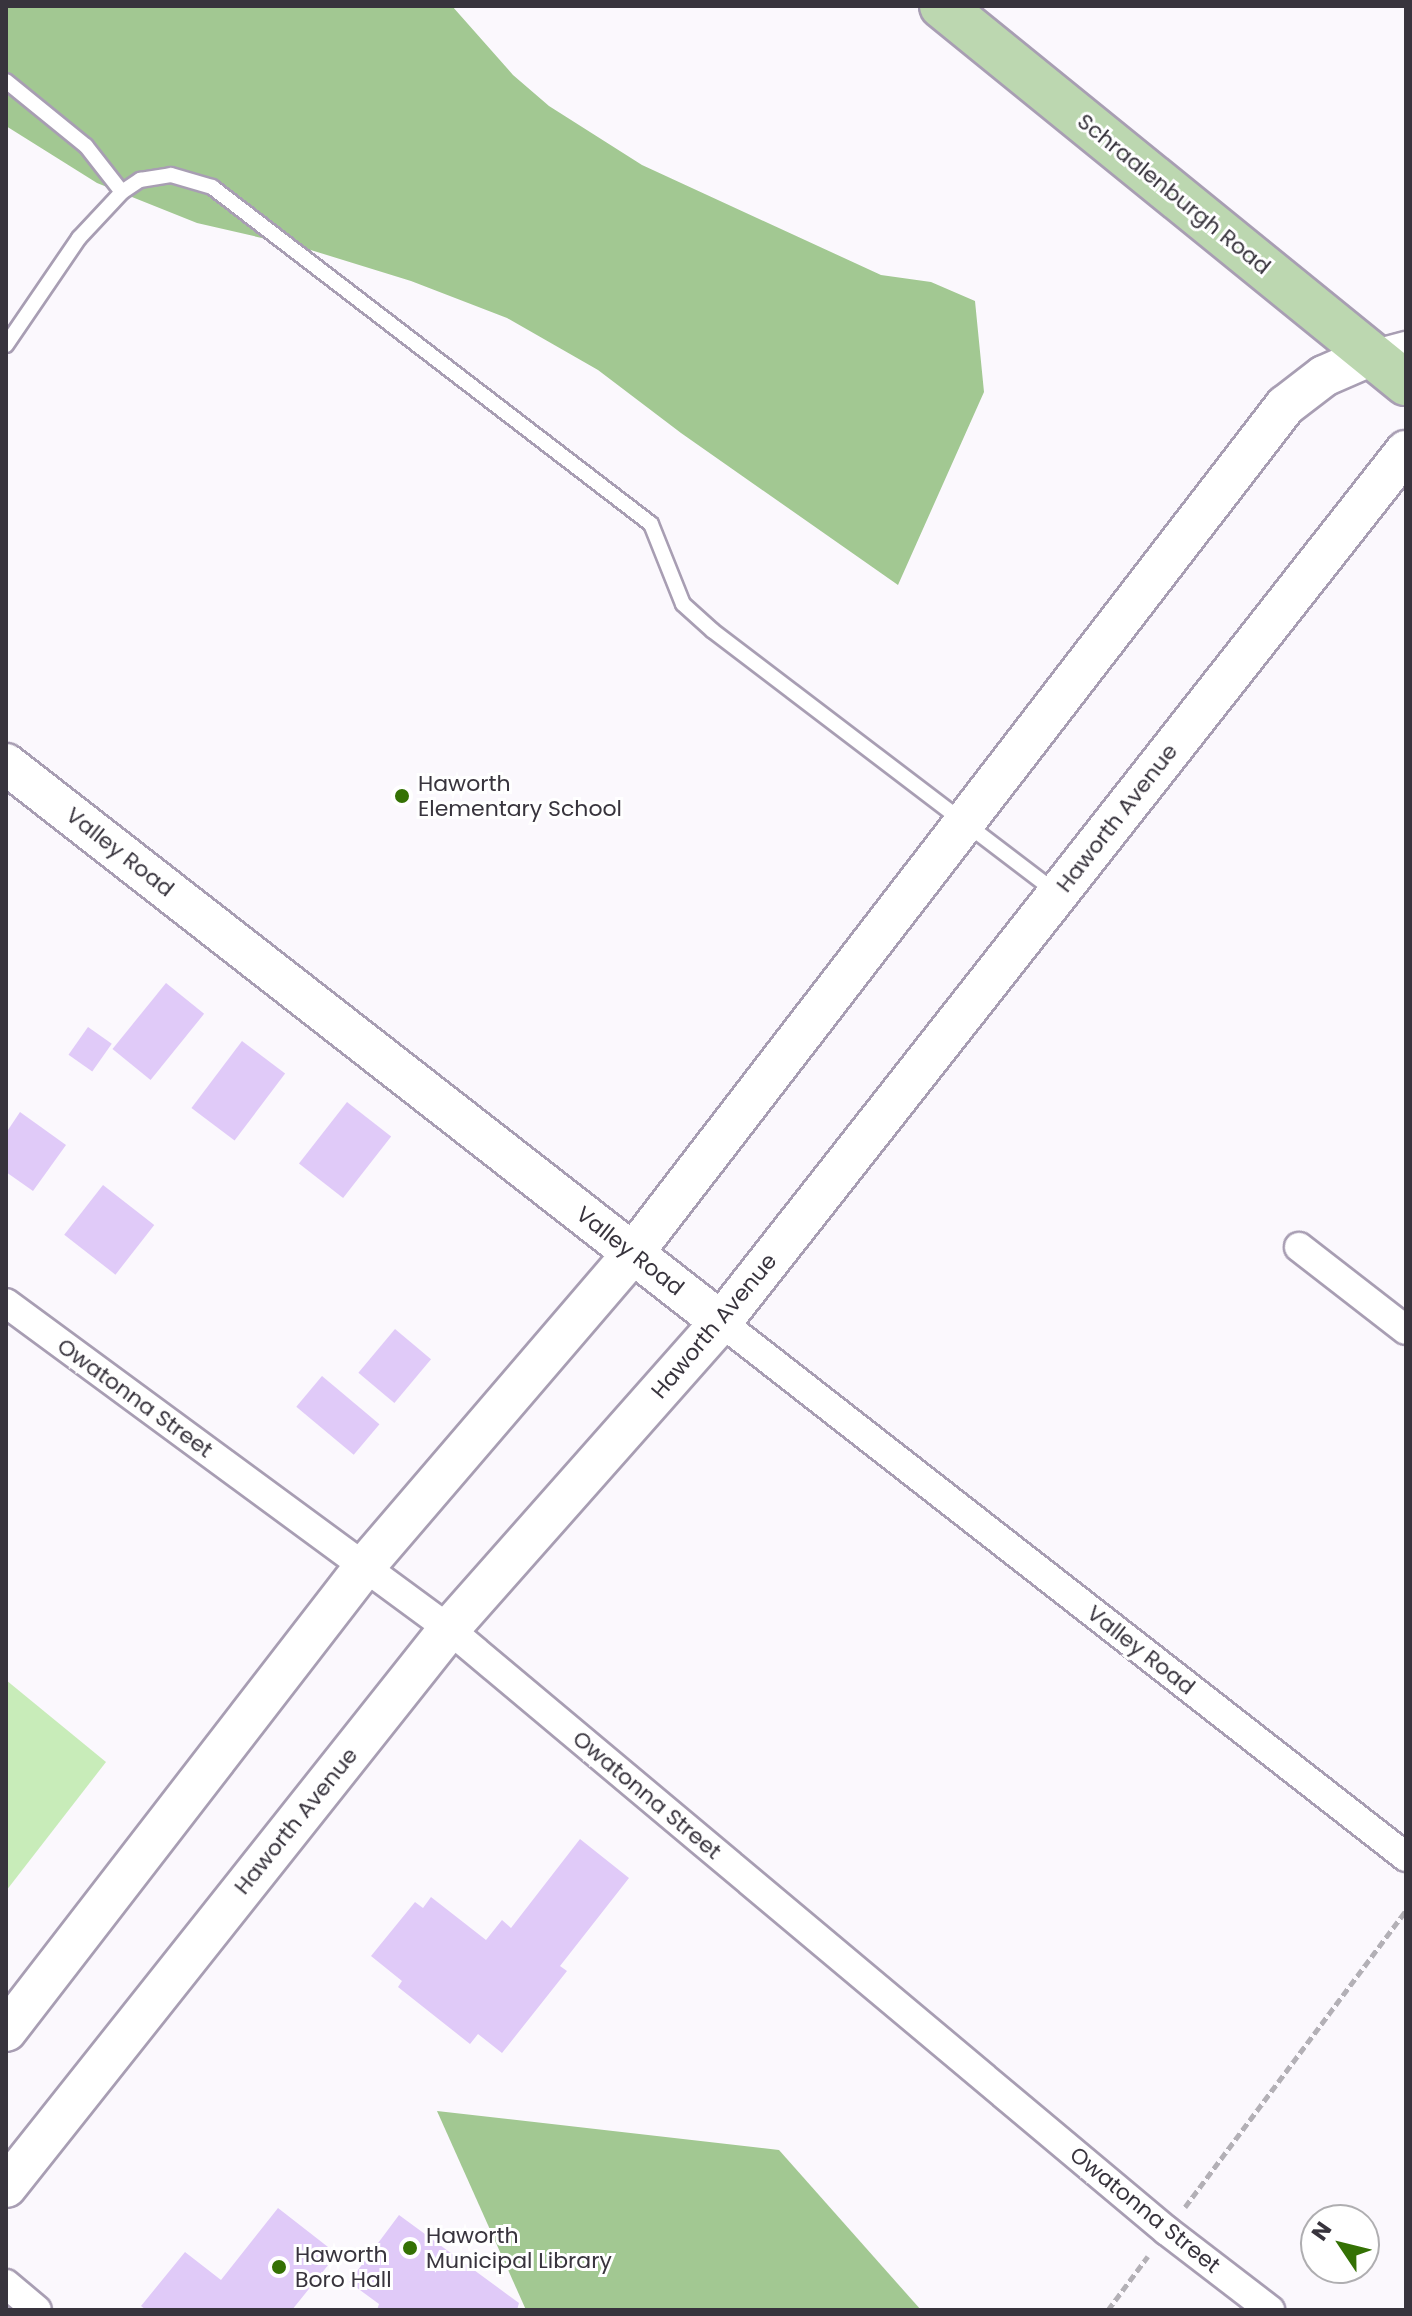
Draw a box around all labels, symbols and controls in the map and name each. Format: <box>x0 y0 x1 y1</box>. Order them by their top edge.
street label: Schraalenburgh Road <box>1072 108 1276 280</box>
street label: Haworth Avenue <box>1051 739 1183 897</box>
place label: Haworth Elementary School <box>418 770 622 822</box>
marker: Haworth Elementary School <box>393 787 411 805</box>
street label: Valley Road <box>61 802 179 902</box>
street label: Valley Road <box>571 1201 689 1301</box>
street label: Haworth Avenue <box>646 1248 782 1404</box>
street label: Owatonna Street <box>52 1333 218 1463</box>
street label: Valley Road <box>1082 1600 1200 1700</box>
street label: Owatonna Street <box>567 1725 727 1865</box>
street label: Haworth Avenue <box>229 1742 363 1900</box>
street label: Owatonna Street <box>1065 2141 1225 2279</box>
north arrow <box>1300 2204 1380 2284</box>
text: N <box>1304 2215 1339 2247</box>
place label: Haworth Municipal Library <box>426 2222 612 2274</box>
marker: Haworth Municipal Library <box>401 2239 419 2257</box>
place label: Haworth Boro Hall <box>295 2241 392 2292</box>
marker: Haworth Boro Hall <box>270 2258 288 2276</box>

